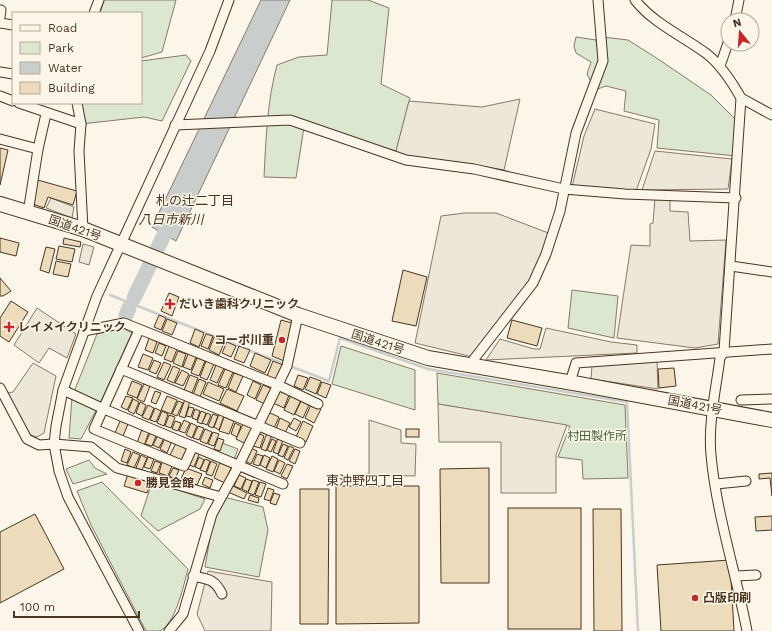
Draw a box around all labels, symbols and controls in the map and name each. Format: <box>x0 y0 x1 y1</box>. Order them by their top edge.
legend <box>12 12 142 104</box>
north arrow <box>720 12 760 52</box>
text: N <box>731 16 743 30</box>
text: Road <box>48 21 77 35</box>
text: Park <box>48 41 74 55</box>
text: Water <box>48 61 83 75</box>
text: Building <box>48 81 95 95</box>
district label: 札の辻二丁目 <box>156 193 234 208</box>
street label: 国道421号 <box>47 212 103 244</box>
water label: 八日市新川 <box>138 212 205 227</box>
place label: だいき歯科クリニック <box>179 297 299 311</box>
marker: だいき歯科クリニック <box>164 298 176 310</box>
place label: レイメイクリニック <box>18 320 126 334</box>
marker: レイメイクリニック <box>3 321 15 333</box>
street label: 国道421号 <box>350 327 406 357</box>
place label: コーポ川重 <box>214 333 274 347</box>
marker: コーポ川重 <box>277 335 287 345</box>
street label: 国道421号 <box>667 393 723 417</box>
park label: 村田製作所 <box>567 429 627 443</box>
district label: 東沖野四丁目 <box>326 473 404 488</box>
place label: 勝見会館 <box>146 476 194 490</box>
marker: 勝見会館 <box>133 478 143 488</box>
place label: 凸版印刷 <box>703 591 751 605</box>
scale bar <box>14 593 139 619</box>
marker: 凸版印刷 <box>690 593 700 603</box>
text: 100 m <box>20 600 55 614</box>

